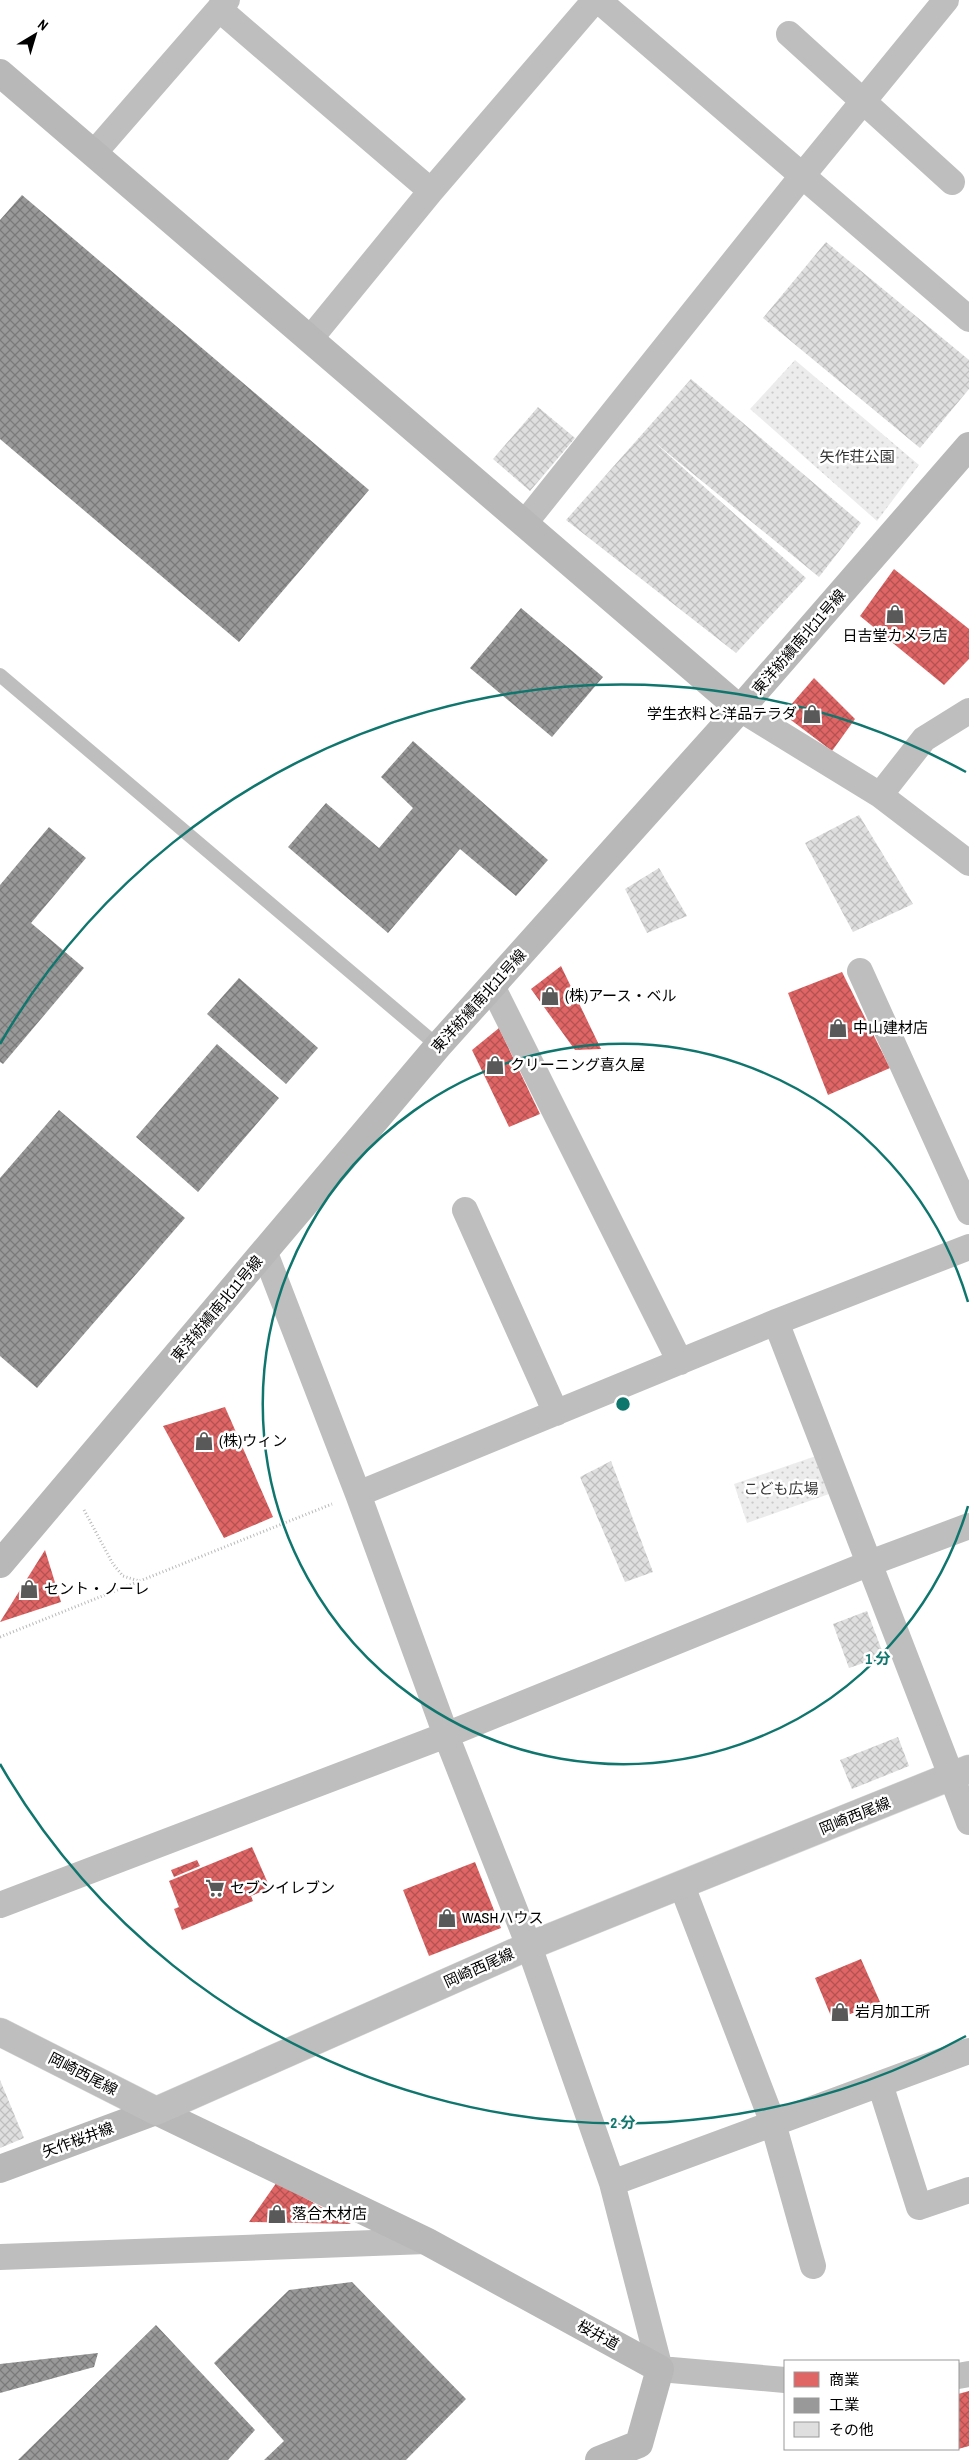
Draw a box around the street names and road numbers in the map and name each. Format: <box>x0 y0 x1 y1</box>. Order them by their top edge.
street label: 東洋紡績南北11号線 <box>747 585 850 699</box>
street label: 東洋紡績南北11号線 <box>426 944 531 1057</box>
street label: 東洋紡績南北11号線 <box>166 1251 267 1366</box>
street label: 岡崎西尾線 <box>816 1792 894 1839</box>
street label: 岡崎西尾線 <box>440 1943 517 1992</box>
street label: 岡崎西尾線 <box>45 2047 121 2100</box>
street label: 矢作桜井線 <box>39 2117 117 2162</box>
street label: 桜井道 <box>573 2314 623 2355</box>

